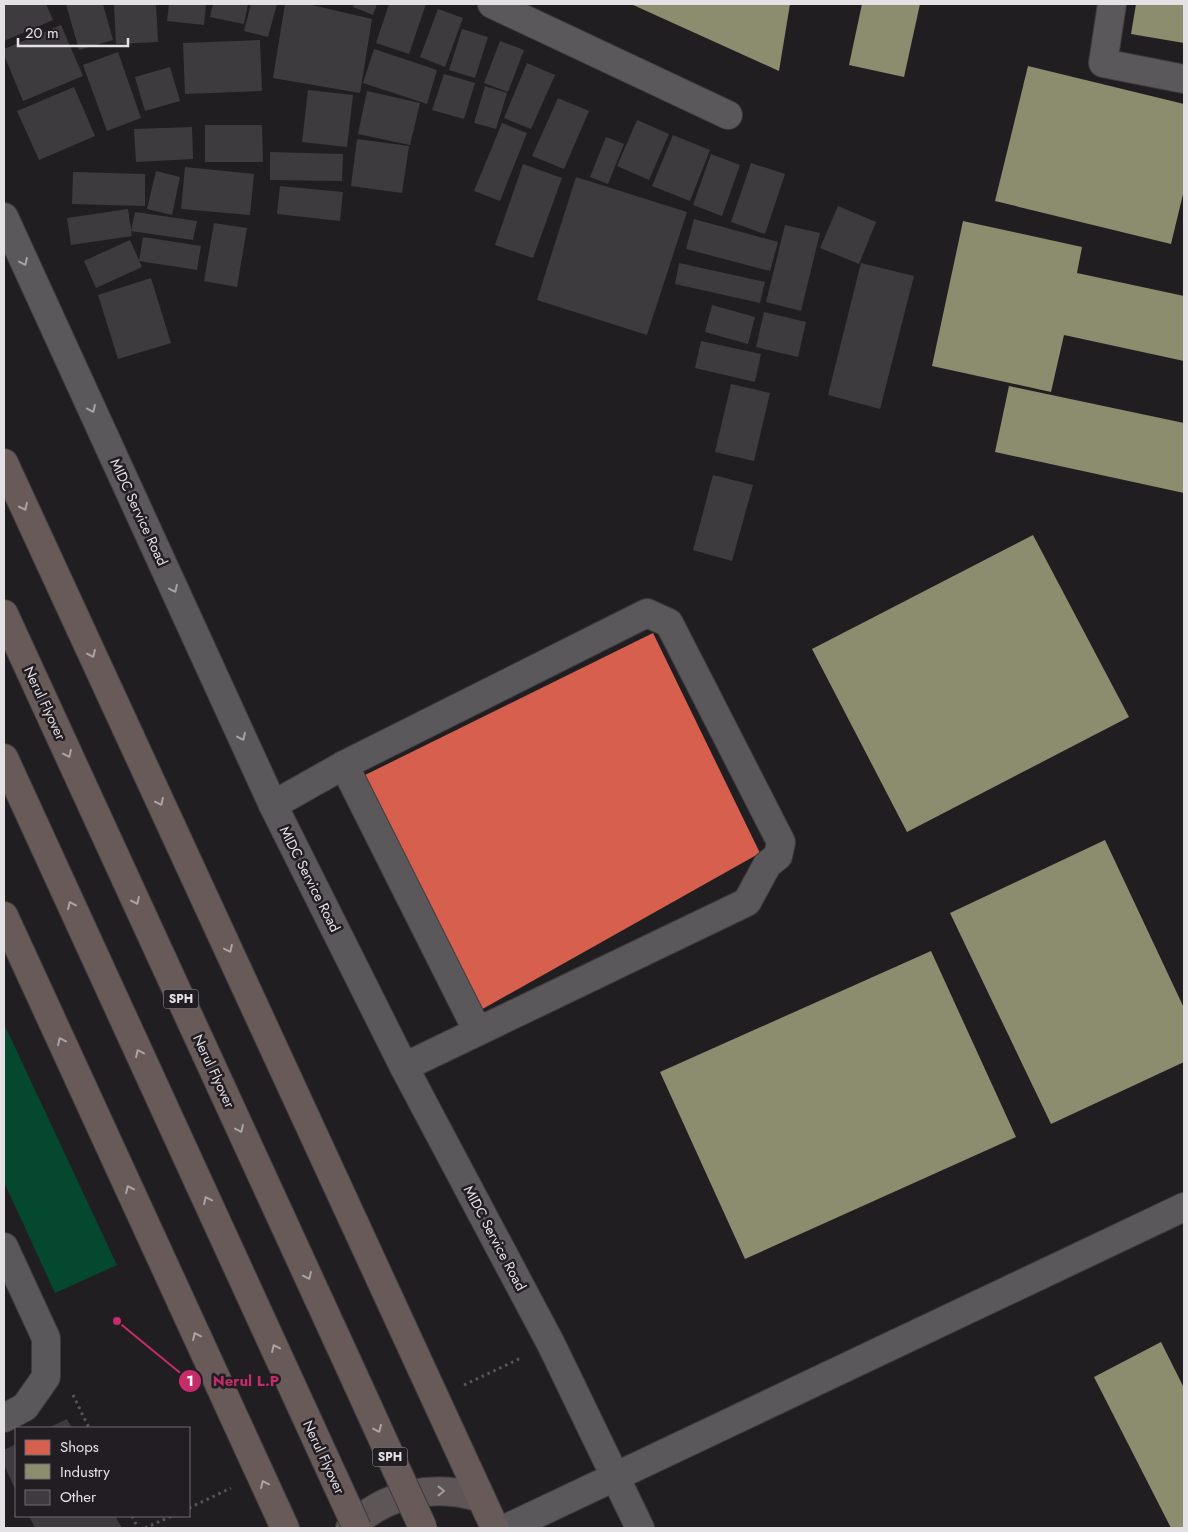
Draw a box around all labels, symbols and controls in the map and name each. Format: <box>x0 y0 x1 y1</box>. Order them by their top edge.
scale bar <box>18 15 128 47</box>
text: 20 m <box>25 22 59 44</box>
one-way arrow <box>18 257 28 266</box>
one-way arrow <box>85 404 96 413</box>
street label: MIDC Service Road <box>105 455 173 569</box>
one-way arrow <box>18 502 29 511</box>
one-way arrow <box>168 584 178 593</box>
one-way arrow <box>86 649 97 658</box>
street label: Nerul Flyover <box>19 663 71 743</box>
one-way arrow <box>235 732 246 741</box>
one-way arrow <box>62 749 72 758</box>
one-way arrow <box>154 797 165 806</box>
street label: MIDC Service Road <box>275 823 345 935</box>
one-way arrow <box>129 896 140 905</box>
one-way arrow <box>67 901 78 910</box>
one-way arrow <box>222 944 232 953</box>
road number: SPH <box>164 990 198 1009</box>
street label: Nerul Flyover <box>188 1031 240 1111</box>
one-way arrow <box>57 1037 67 1046</box>
one-way arrow <box>135 1049 145 1058</box>
one-way arrow <box>234 1123 244 1132</box>
street label: MIDC Service Road <box>459 1182 531 1294</box>
one-way arrow <box>124 1185 135 1194</box>
one-way arrow <box>202 1196 213 1205</box>
one-way arrow <box>301 1271 312 1280</box>
one-way arrow <box>192 1332 203 1341</box>
one-way arrow <box>270 1344 281 1353</box>
callout: Nerul L.P <box>178 1366 289 1396</box>
text: 1 <box>186 1370 194 1392</box>
text: Nerul L.P <box>213 1370 279 1392</box>
street label: Nerul Flyover <box>298 1417 350 1497</box>
one-way arrow <box>372 1424 382 1433</box>
legend <box>15 1427 190 1517</box>
text: Shops <box>60 1436 99 1458</box>
road number: SPH <box>372 1448 408 1466</box>
text: Industry <box>60 1461 110 1483</box>
one-way arrow <box>260 1480 270 1489</box>
text: Other <box>60 1486 97 1508</box>
one-way arrow <box>438 1486 446 1496</box>

